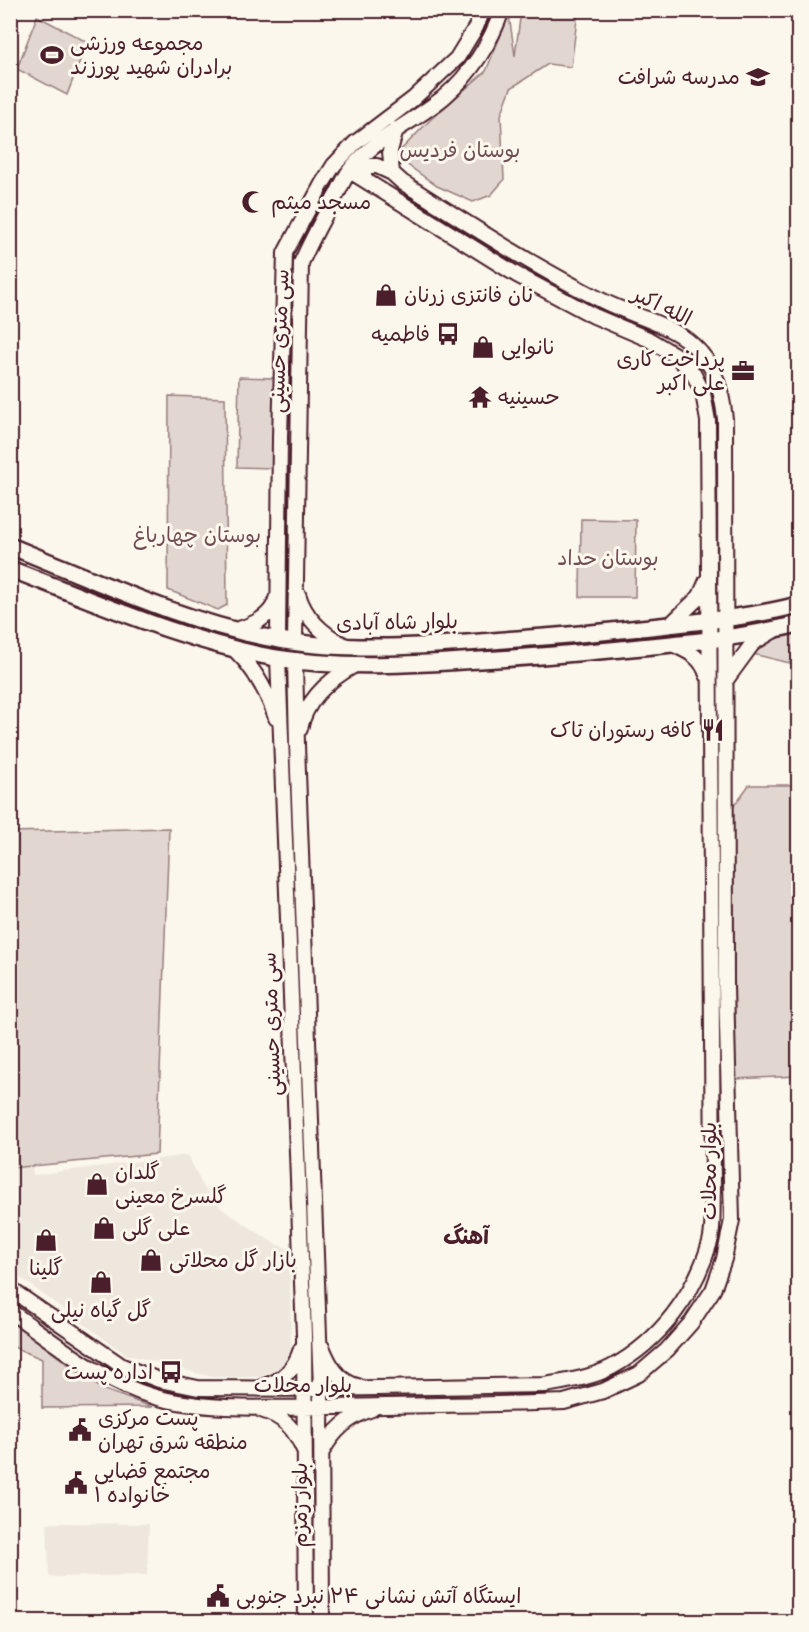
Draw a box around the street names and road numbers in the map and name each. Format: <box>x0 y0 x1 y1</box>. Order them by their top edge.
street label: سی متری حسینی <box>258 268 300 414</box>
street label: الله اکبر <box>623 274 699 337</box>
street label: بلوار شاه آبادی <box>336 602 458 642</box>
street label: سی متری حسینی <box>250 951 292 1097</box>
street label: بلوار محلات <box>690 1122 728 1220</box>
street label: بلوار محلات <box>254 1366 352 1404</box>
street label: بلوار زمزم <box>281 1462 319 1548</box>

